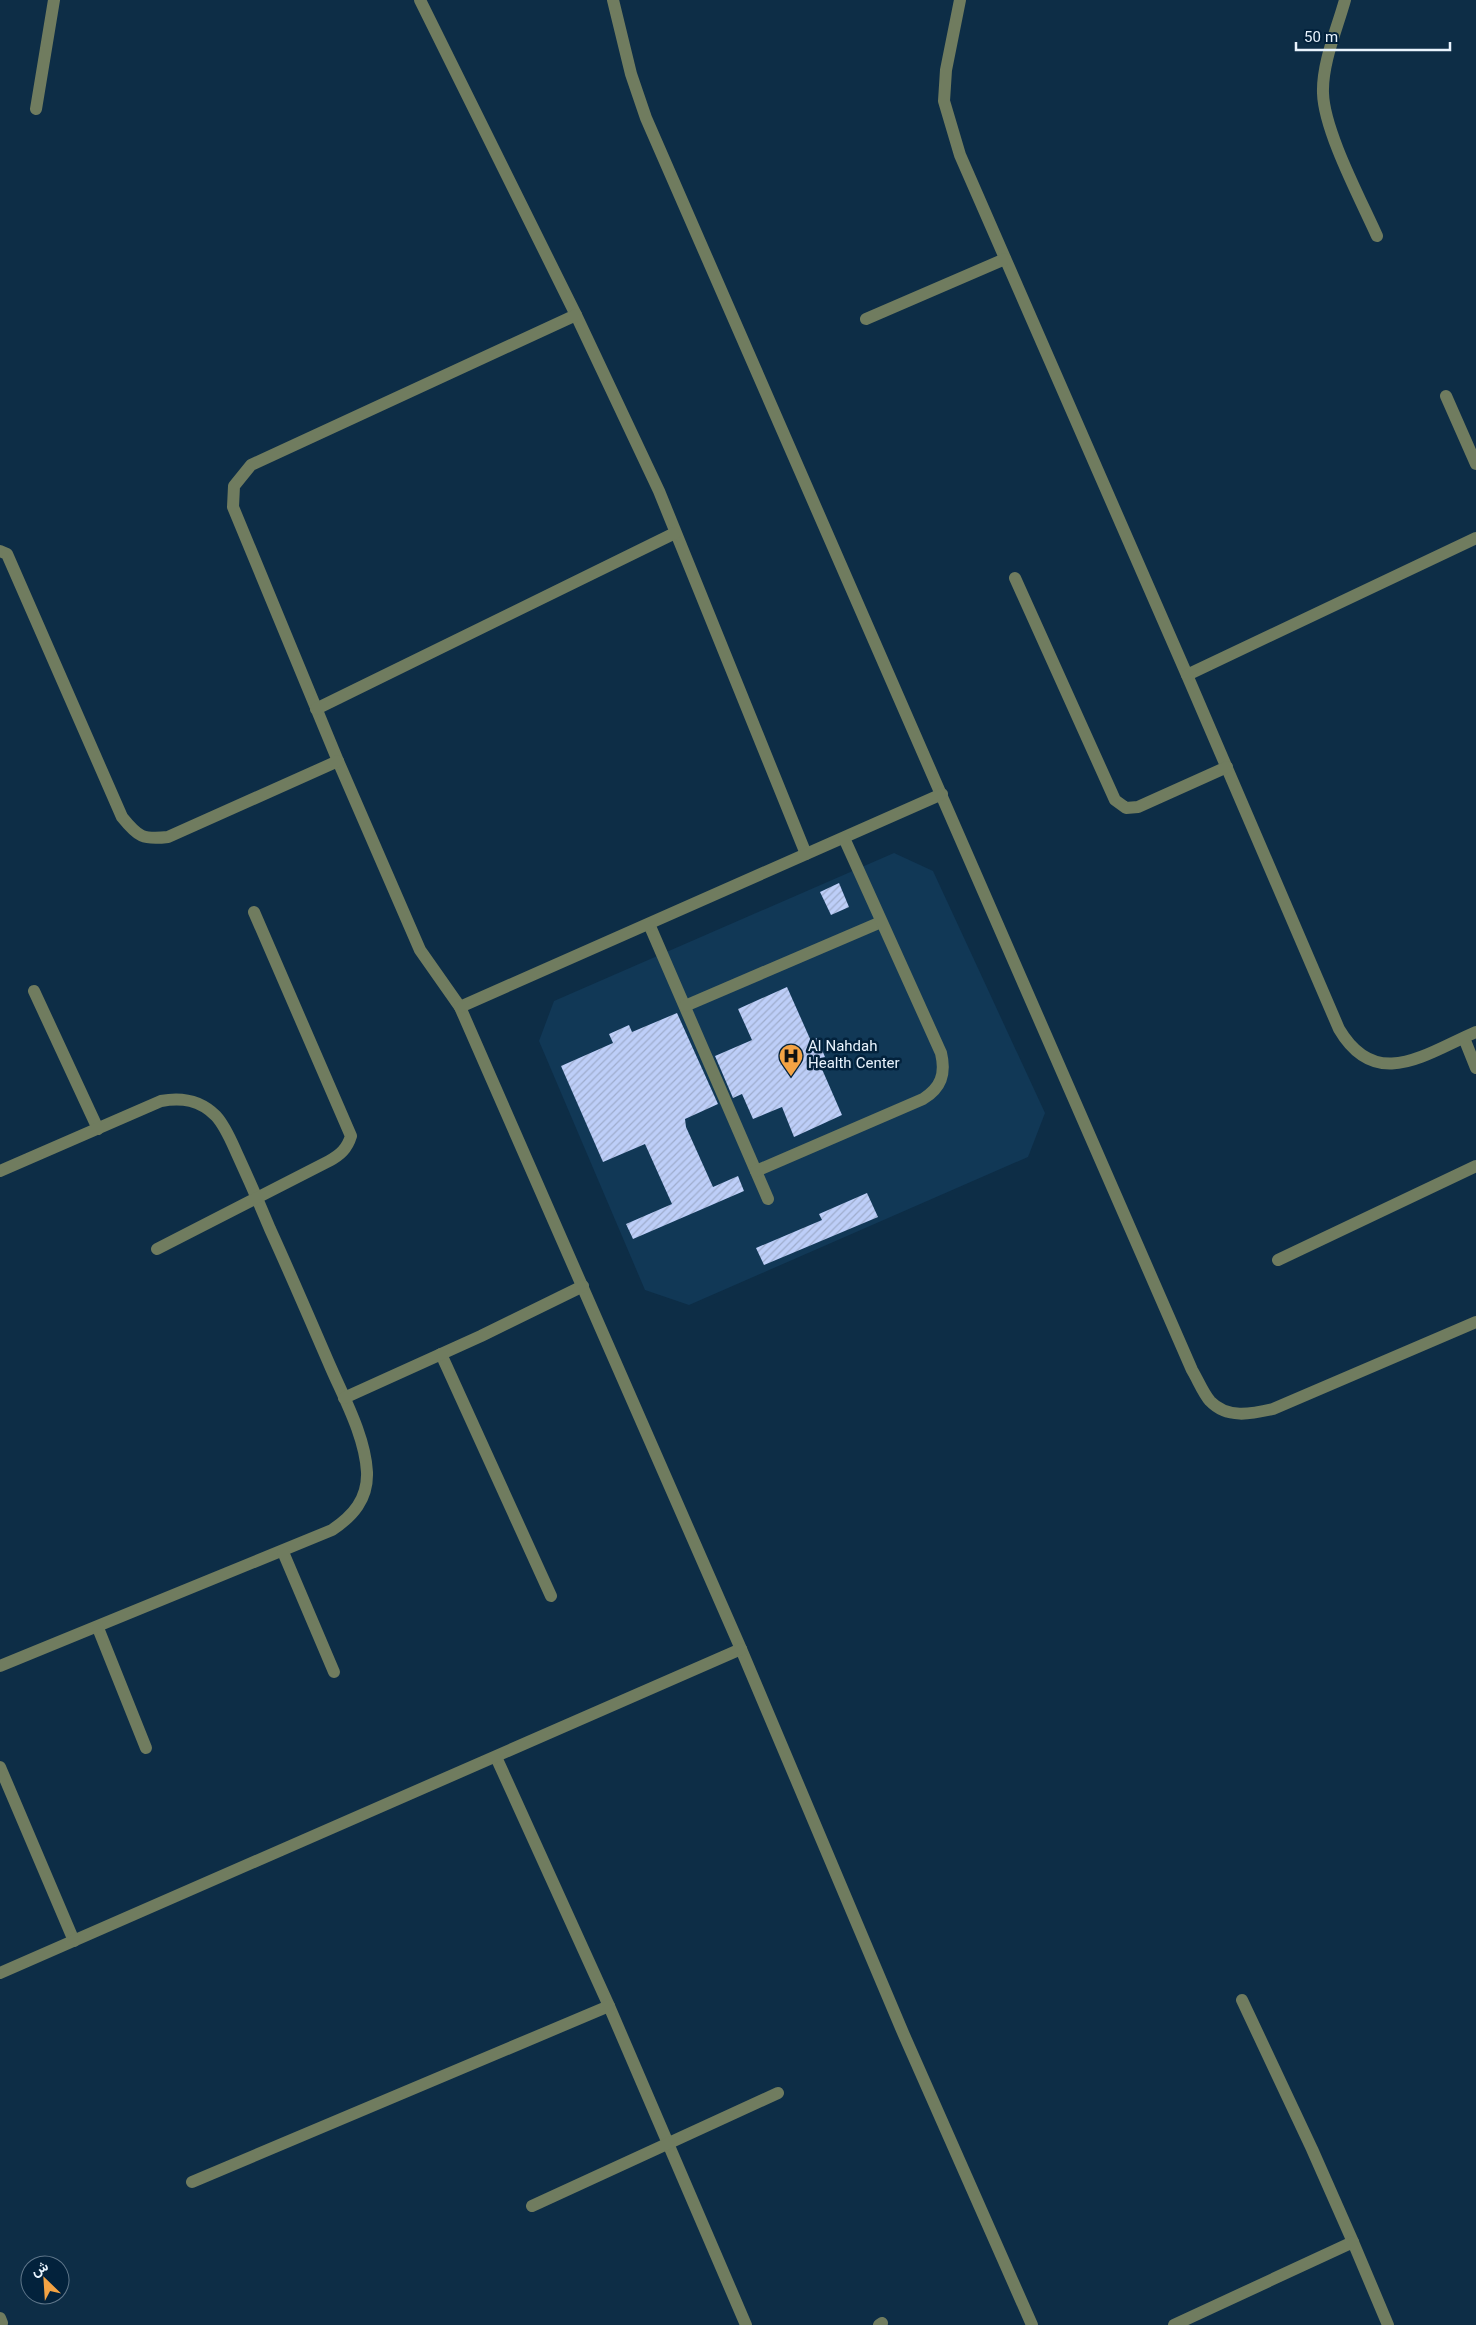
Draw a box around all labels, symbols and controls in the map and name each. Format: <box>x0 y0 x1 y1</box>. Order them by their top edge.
scale bar <box>1296 20 1450 52</box>
text: 50 m <box>1304 27 1338 50</box>
place label: Al Nahdah Health Center <box>808 1036 900 1076</box>
hospital icon: Al Nahdah Health Center <box>778 1043 804 1077</box>
north arrow <box>20 2255 70 2305</box>
text: ش <box>28 2256 53 2284</box>

